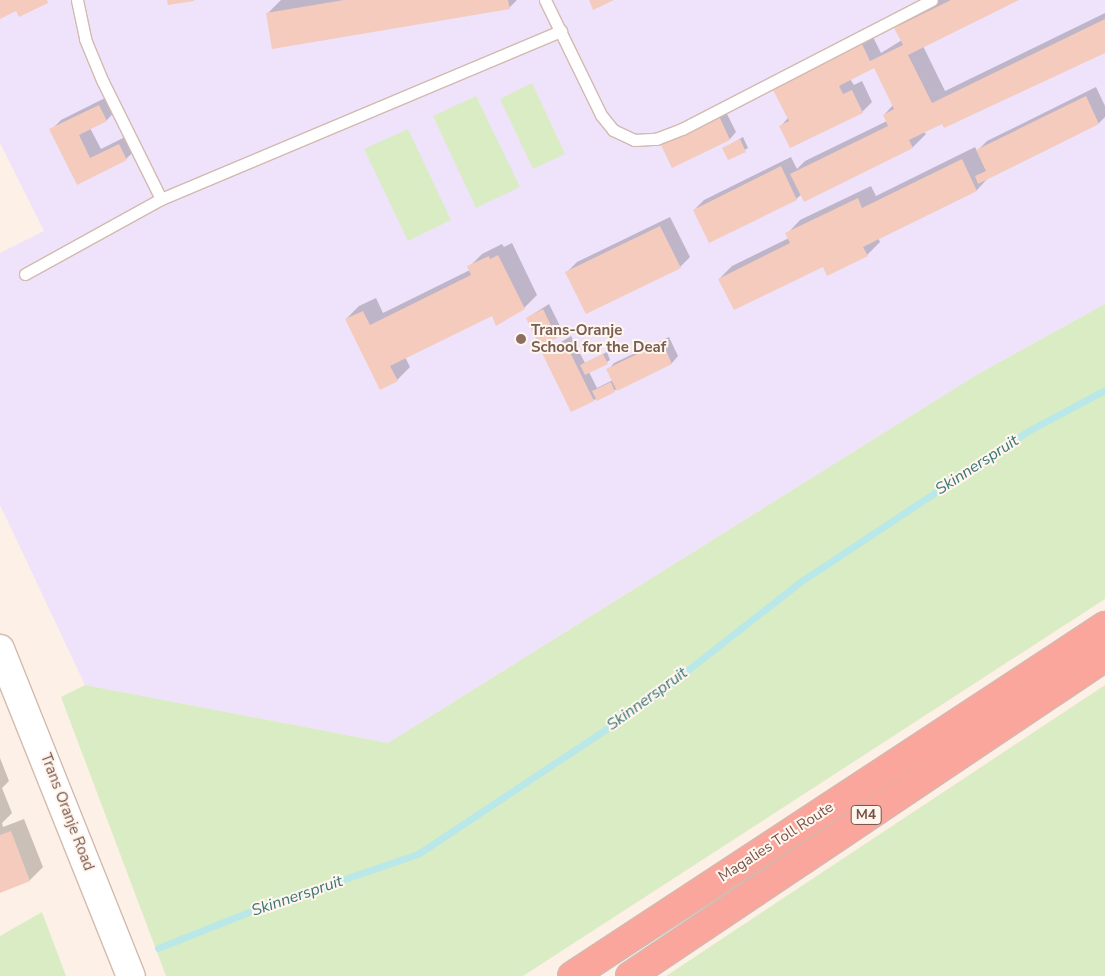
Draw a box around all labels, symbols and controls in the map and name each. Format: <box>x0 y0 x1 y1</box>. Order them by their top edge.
place label: Trans-Oranje School for the Deaf <box>531 321 666 356</box>
marker: Trans-Oranje School for the Deaf <box>515 333 527 345</box>
water label: Skinnerspruit <box>932 431 1022 499</box>
water label: Skinnerspruit <box>603 663 691 735</box>
street label: Trans Oranje Road <box>36 751 98 873</box>
street label: Magalies Toll Route <box>715 798 837 886</box>
road number: M4 <box>850 804 882 826</box>
water label: Skinnerspruit <box>249 871 345 921</box>

